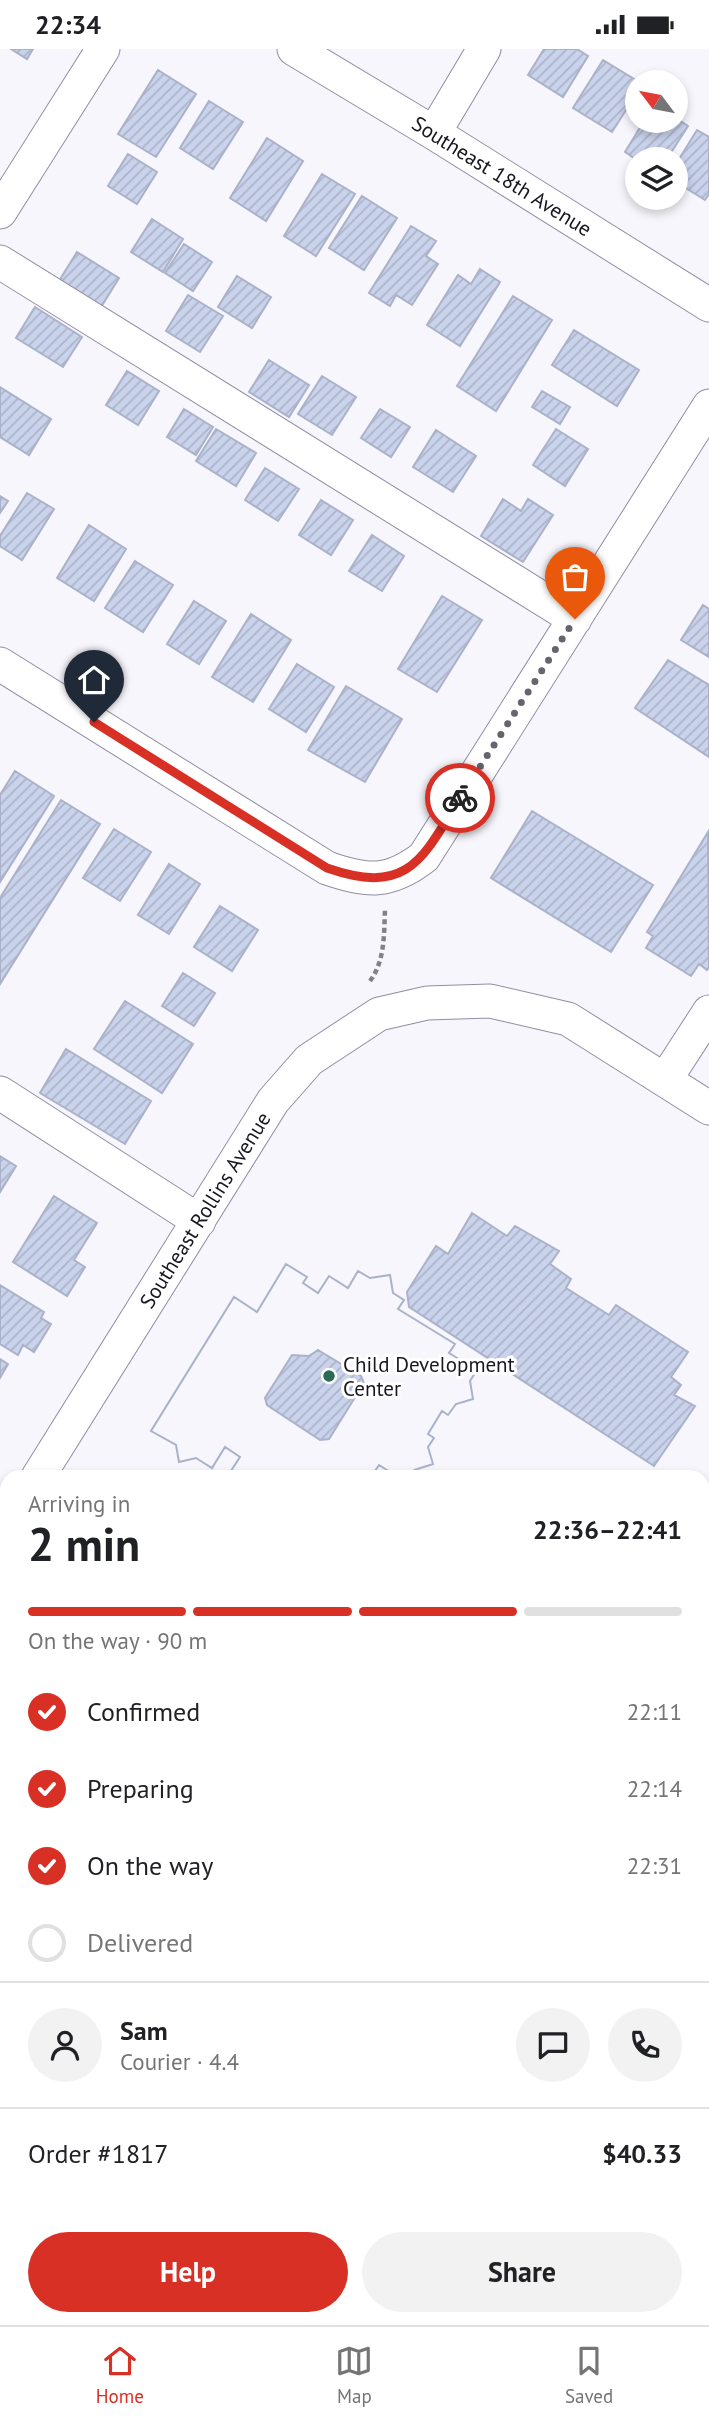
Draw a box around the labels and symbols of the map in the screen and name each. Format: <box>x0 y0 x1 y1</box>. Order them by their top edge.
north arrow <box>625 70 688 133</box>
street label: Southeast 18th Avenue <box>407 110 597 242</box>
pin <box>545 547 605 619</box>
pin <box>64 650 124 722</box>
courier <box>425 763 495 833</box>
street label: Southeast Rollins Avenue <box>134 1107 276 1313</box>
place label: Child Development Center <box>343 1351 515 1402</box>
marker: Child Development Center <box>321 1368 337 1384</box>

